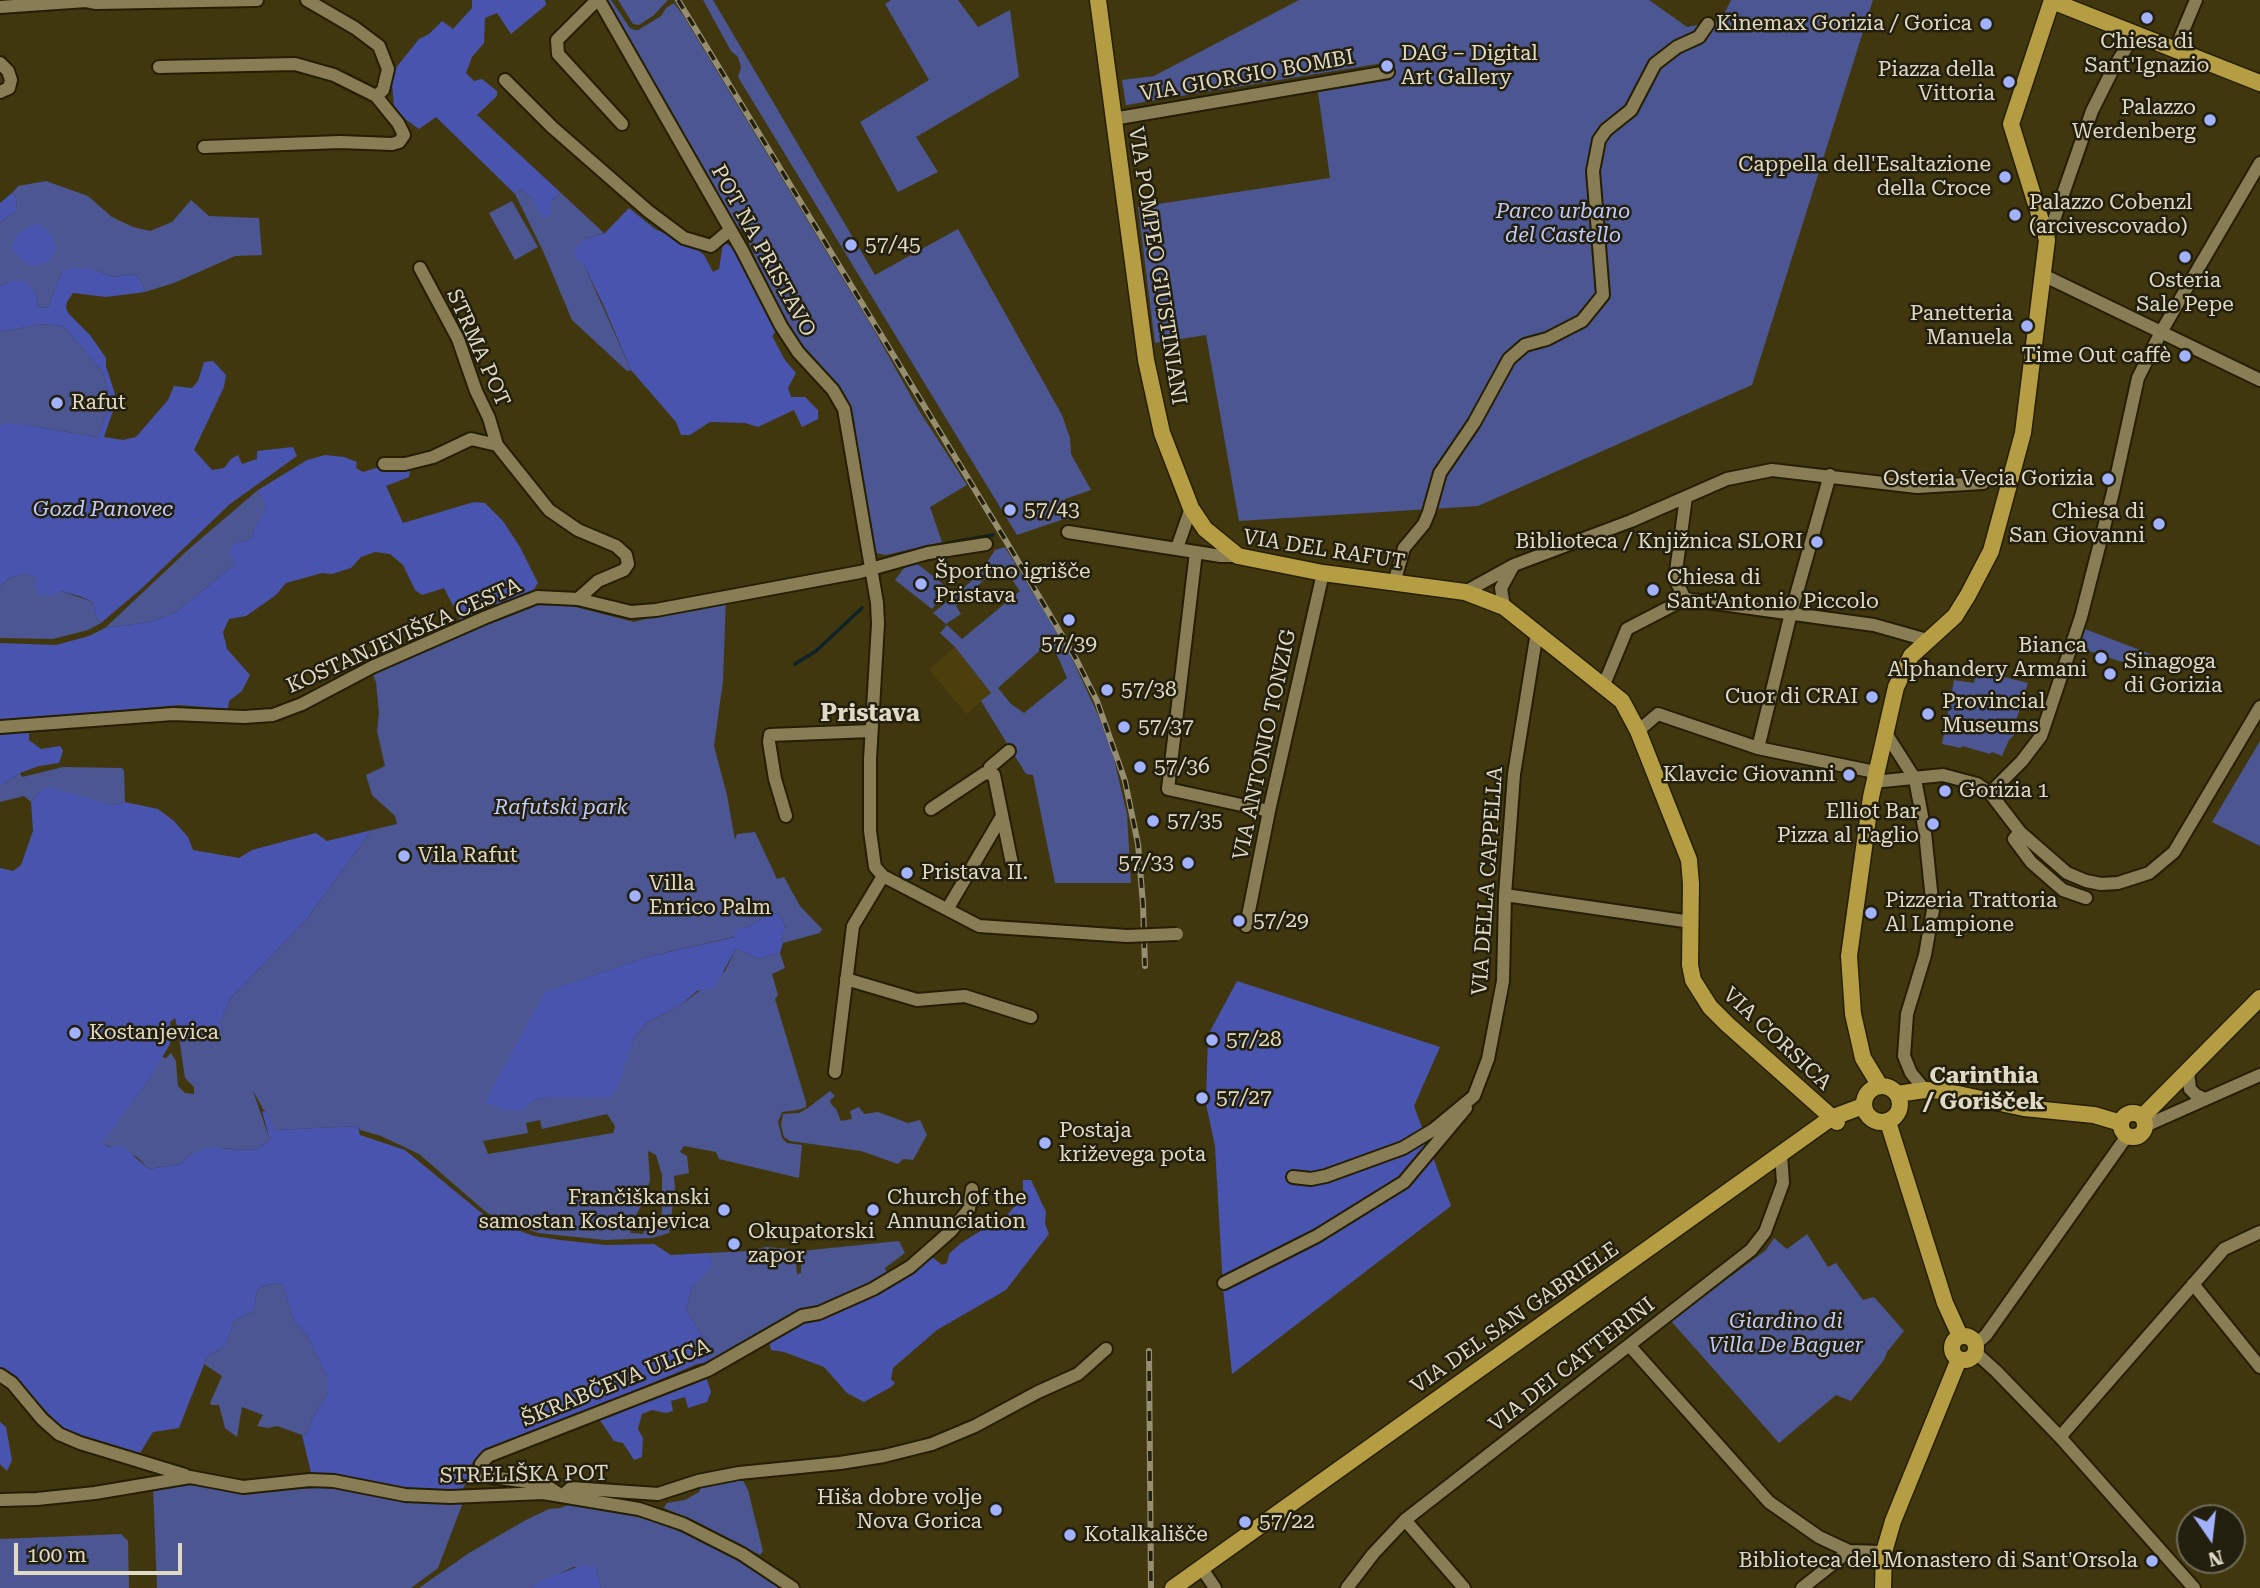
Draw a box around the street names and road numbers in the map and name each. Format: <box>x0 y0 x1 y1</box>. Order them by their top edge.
street label: VIA GIORGIO BOMBI <box>1138 45 1356 107</box>
street label: VIA POMPEO GIUSTINIANI <box>1123 125 1191 407</box>
street label: POT NA PRISTAVO <box>705 161 821 341</box>
street label: STRMA POT <box>441 285 515 411</box>
street label: VIA DEL RAFUT <box>1241 525 1407 575</box>
street label: KOSTANJEVIŠKA CESTA <box>283 573 525 699</box>
street label: VIA ANTONIO TONZIG <box>1228 627 1302 863</box>
street label: VIA DELLA CAPPELLA <box>1467 766 1509 996</box>
street label: VIA CORSICA <box>1717 982 1837 1096</box>
street label: VIA DEL SAN GABRIELE <box>1406 1237 1624 1399</box>
street label: VIA DEI CATTERINI <box>1484 1292 1660 1438</box>
street label: ŠKRABČEVA ULICA <box>518 1334 714 1432</box>
street label: STRELIŠKA POT <box>439 1461 609 1489</box>

